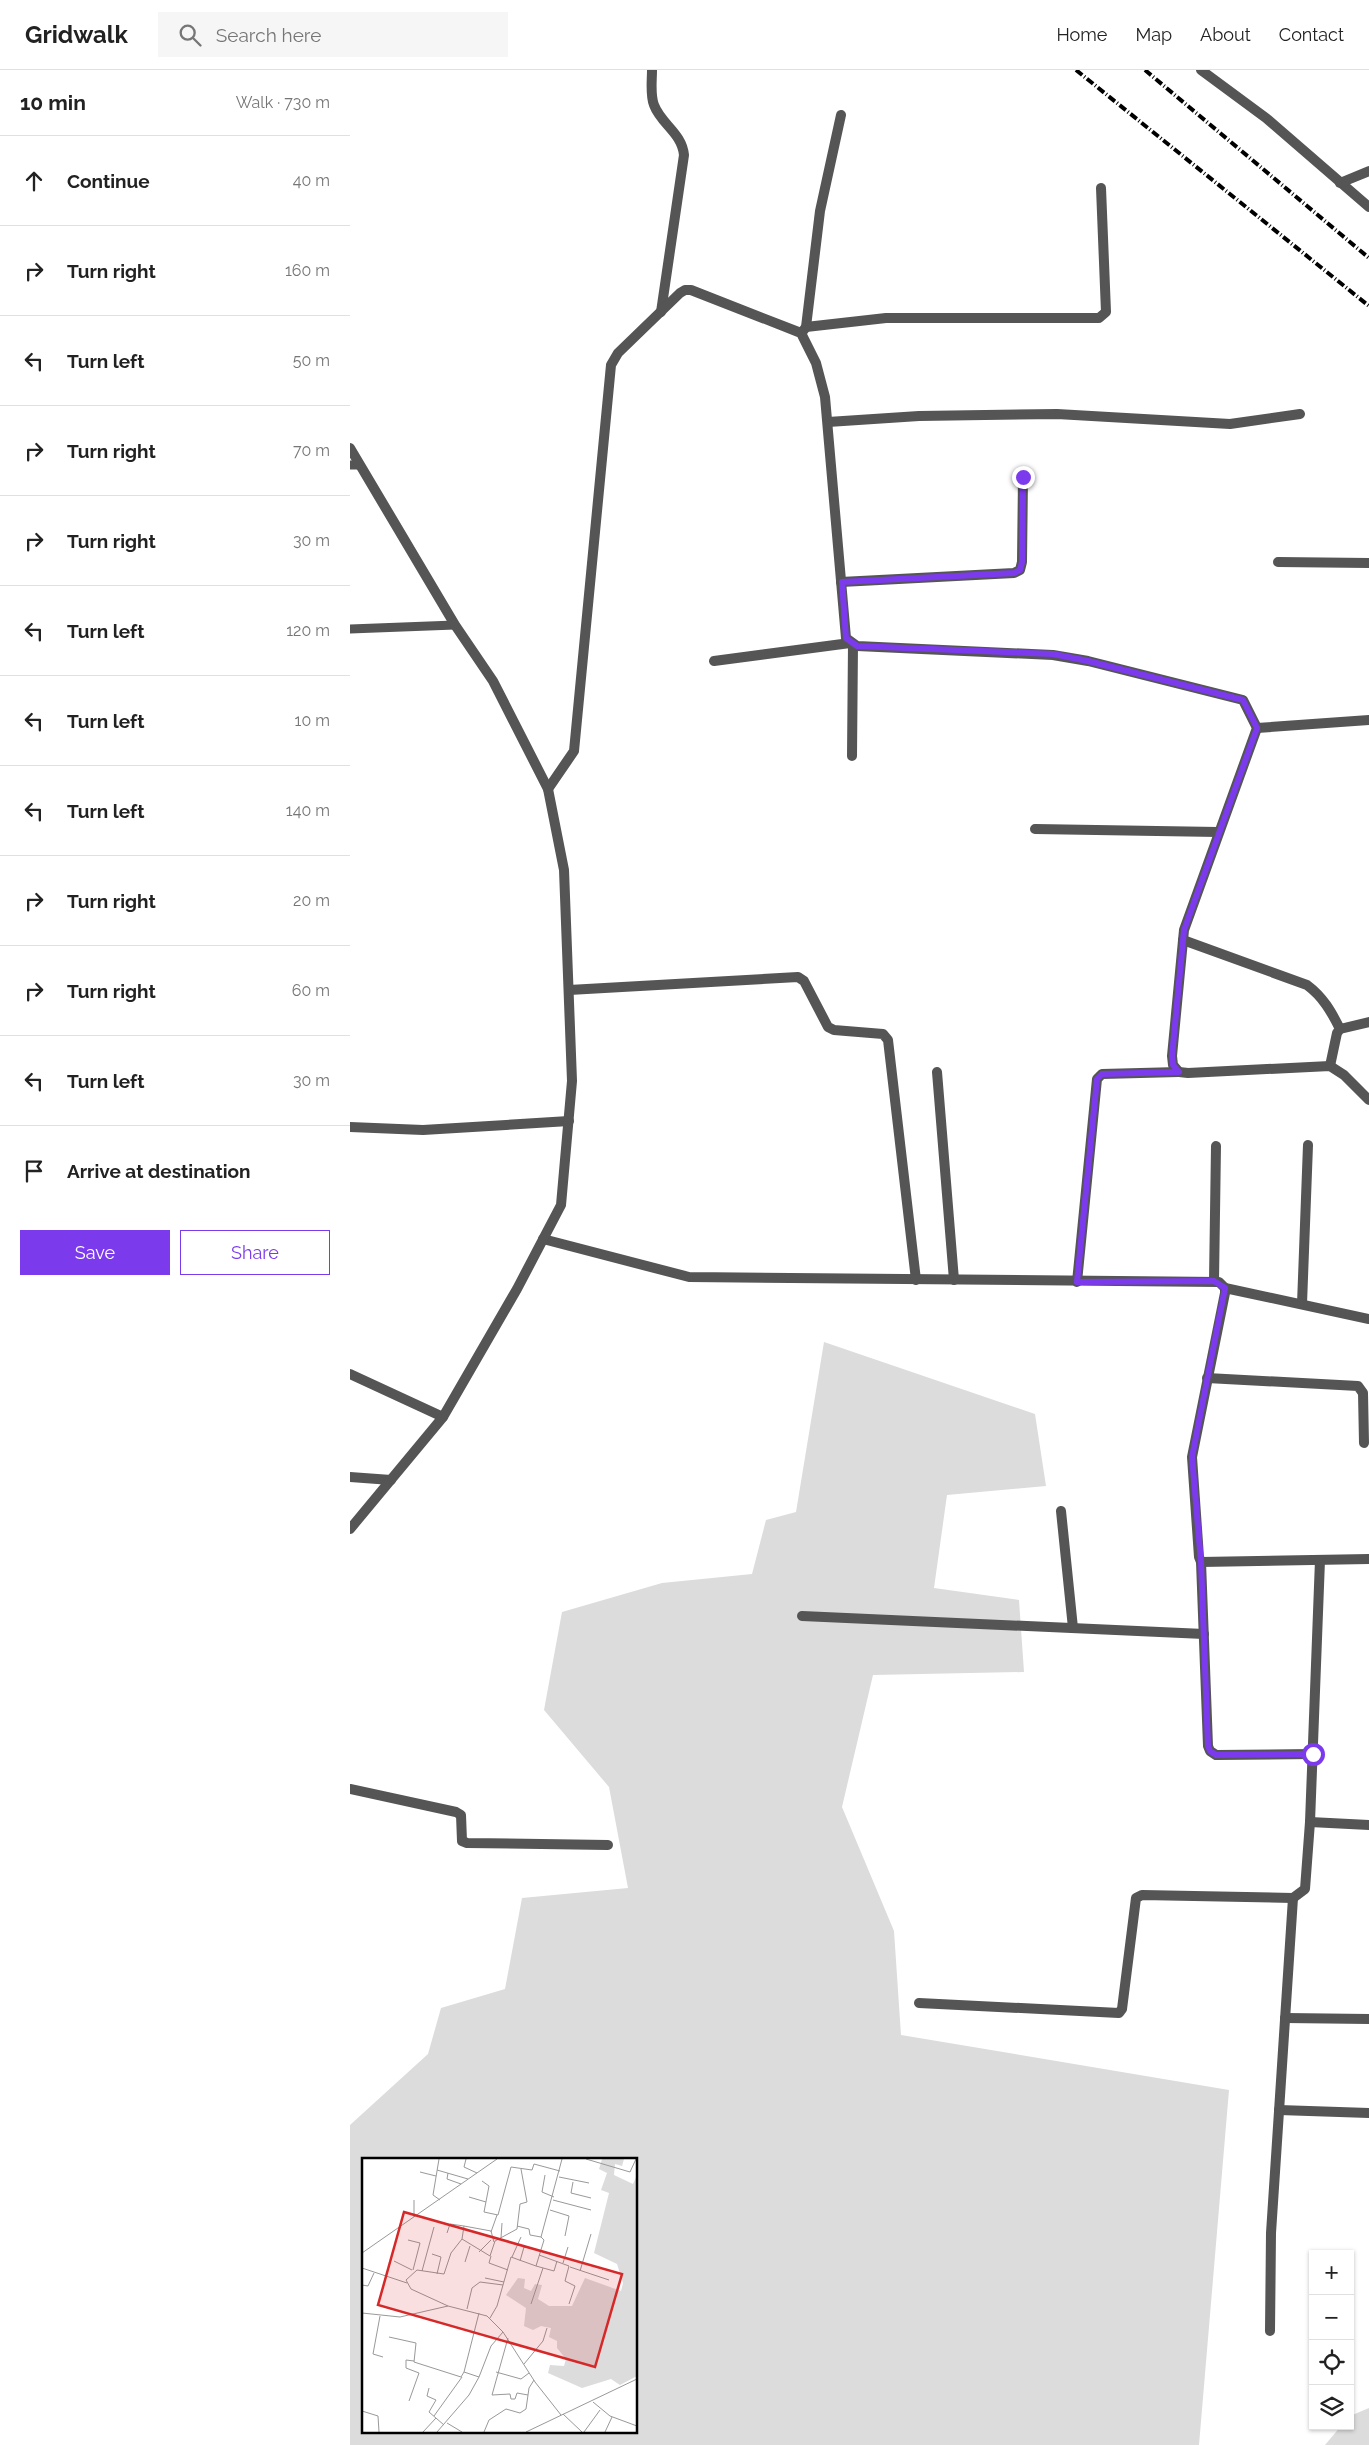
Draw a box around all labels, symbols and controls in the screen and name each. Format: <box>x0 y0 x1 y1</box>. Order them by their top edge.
search box <box>158 12 508 57</box>
text: Gridwalk <box>25 20 128 49</box>
icon: search <box>176 21 204 49</box>
text: Search here <box>216 24 321 46</box>
text: Home <box>1056 24 1107 45</box>
text: Map <box>1135 24 1172 45</box>
text: About <box>1200 24 1251 45</box>
text: Contact <box>1279 24 1344 45</box>
text: 10 min <box>20 90 86 115</box>
text: Walk · 730 m <box>236 93 330 112</box>
icon: ahead <box>20 167 48 195</box>
text: Continue <box>67 170 150 192</box>
text: 40 m <box>293 171 330 190</box>
icon: right <box>20 257 48 285</box>
text: Turn right <box>67 260 156 282</box>
text: 160 m <box>285 261 330 280</box>
icon: left <box>20 347 48 375</box>
text: Turn left <box>67 350 144 372</box>
text: 50 m <box>293 351 330 370</box>
icon: right <box>20 437 48 465</box>
text: Turn right <box>67 440 156 462</box>
text: 70 m <box>293 441 330 460</box>
route end <box>1012 466 1035 489</box>
icon: right <box>20 527 48 555</box>
text: Turn right <box>67 530 156 552</box>
text: 30 m <box>293 531 330 550</box>
icon: left <box>20 617 48 645</box>
text: Turn left <box>67 620 144 642</box>
text: 120 m <box>286 621 330 640</box>
icon: left <box>20 707 48 735</box>
text: Turn left <box>67 710 144 732</box>
text: 10 m <box>295 711 330 730</box>
icon: left <box>20 797 48 825</box>
text: Turn left <box>67 800 144 822</box>
text: 140 m <box>286 801 330 820</box>
icon: right <box>20 887 48 915</box>
text: Turn right <box>67 890 156 912</box>
text: 20 m <box>293 891 330 910</box>
icon: right <box>20 977 48 1005</box>
text: Turn right <box>67 980 156 1002</box>
text: 60 m <box>292 981 330 1000</box>
icon: left <box>20 1067 48 1095</box>
text: Turn left <box>67 1070 144 1092</box>
text: 30 m <box>293 1071 330 1090</box>
icon: arrive <box>20 1157 48 1185</box>
text: Arrive at destination <box>67 1160 251 1182</box>
button: Save <box>20 1230 170 1275</box>
button: Share <box>180 1230 330 1275</box>
route start <box>1302 1743 1325 1766</box>
inset map <box>362 2158 638 2432</box>
map controls <box>1309 2250 1354 2430</box>
button: + <box>1309 2250 1354 2295</box>
button: − <box>1309 2295 1354 2340</box>
button: locate <box>1309 2340 1354 2385</box>
button: layers <box>1309 2385 1354 2430</box>

